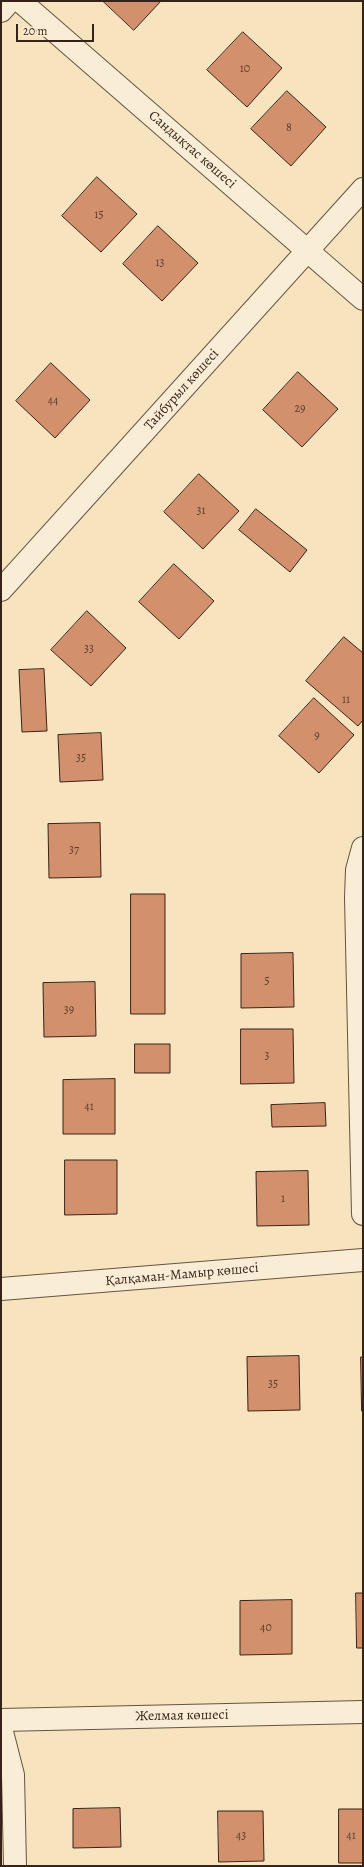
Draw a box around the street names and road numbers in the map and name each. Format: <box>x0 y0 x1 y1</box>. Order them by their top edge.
street label: Сандықтас көшесі <box>145 107 239 193</box>
street label: Тайбурыл көшесі <box>141 346 223 434</box>
street label: Қалқаман-Мамыр көшесі <box>105 1260 259 1290</box>
street label: Желмая көшесі <box>135 1707 229 1725</box>

